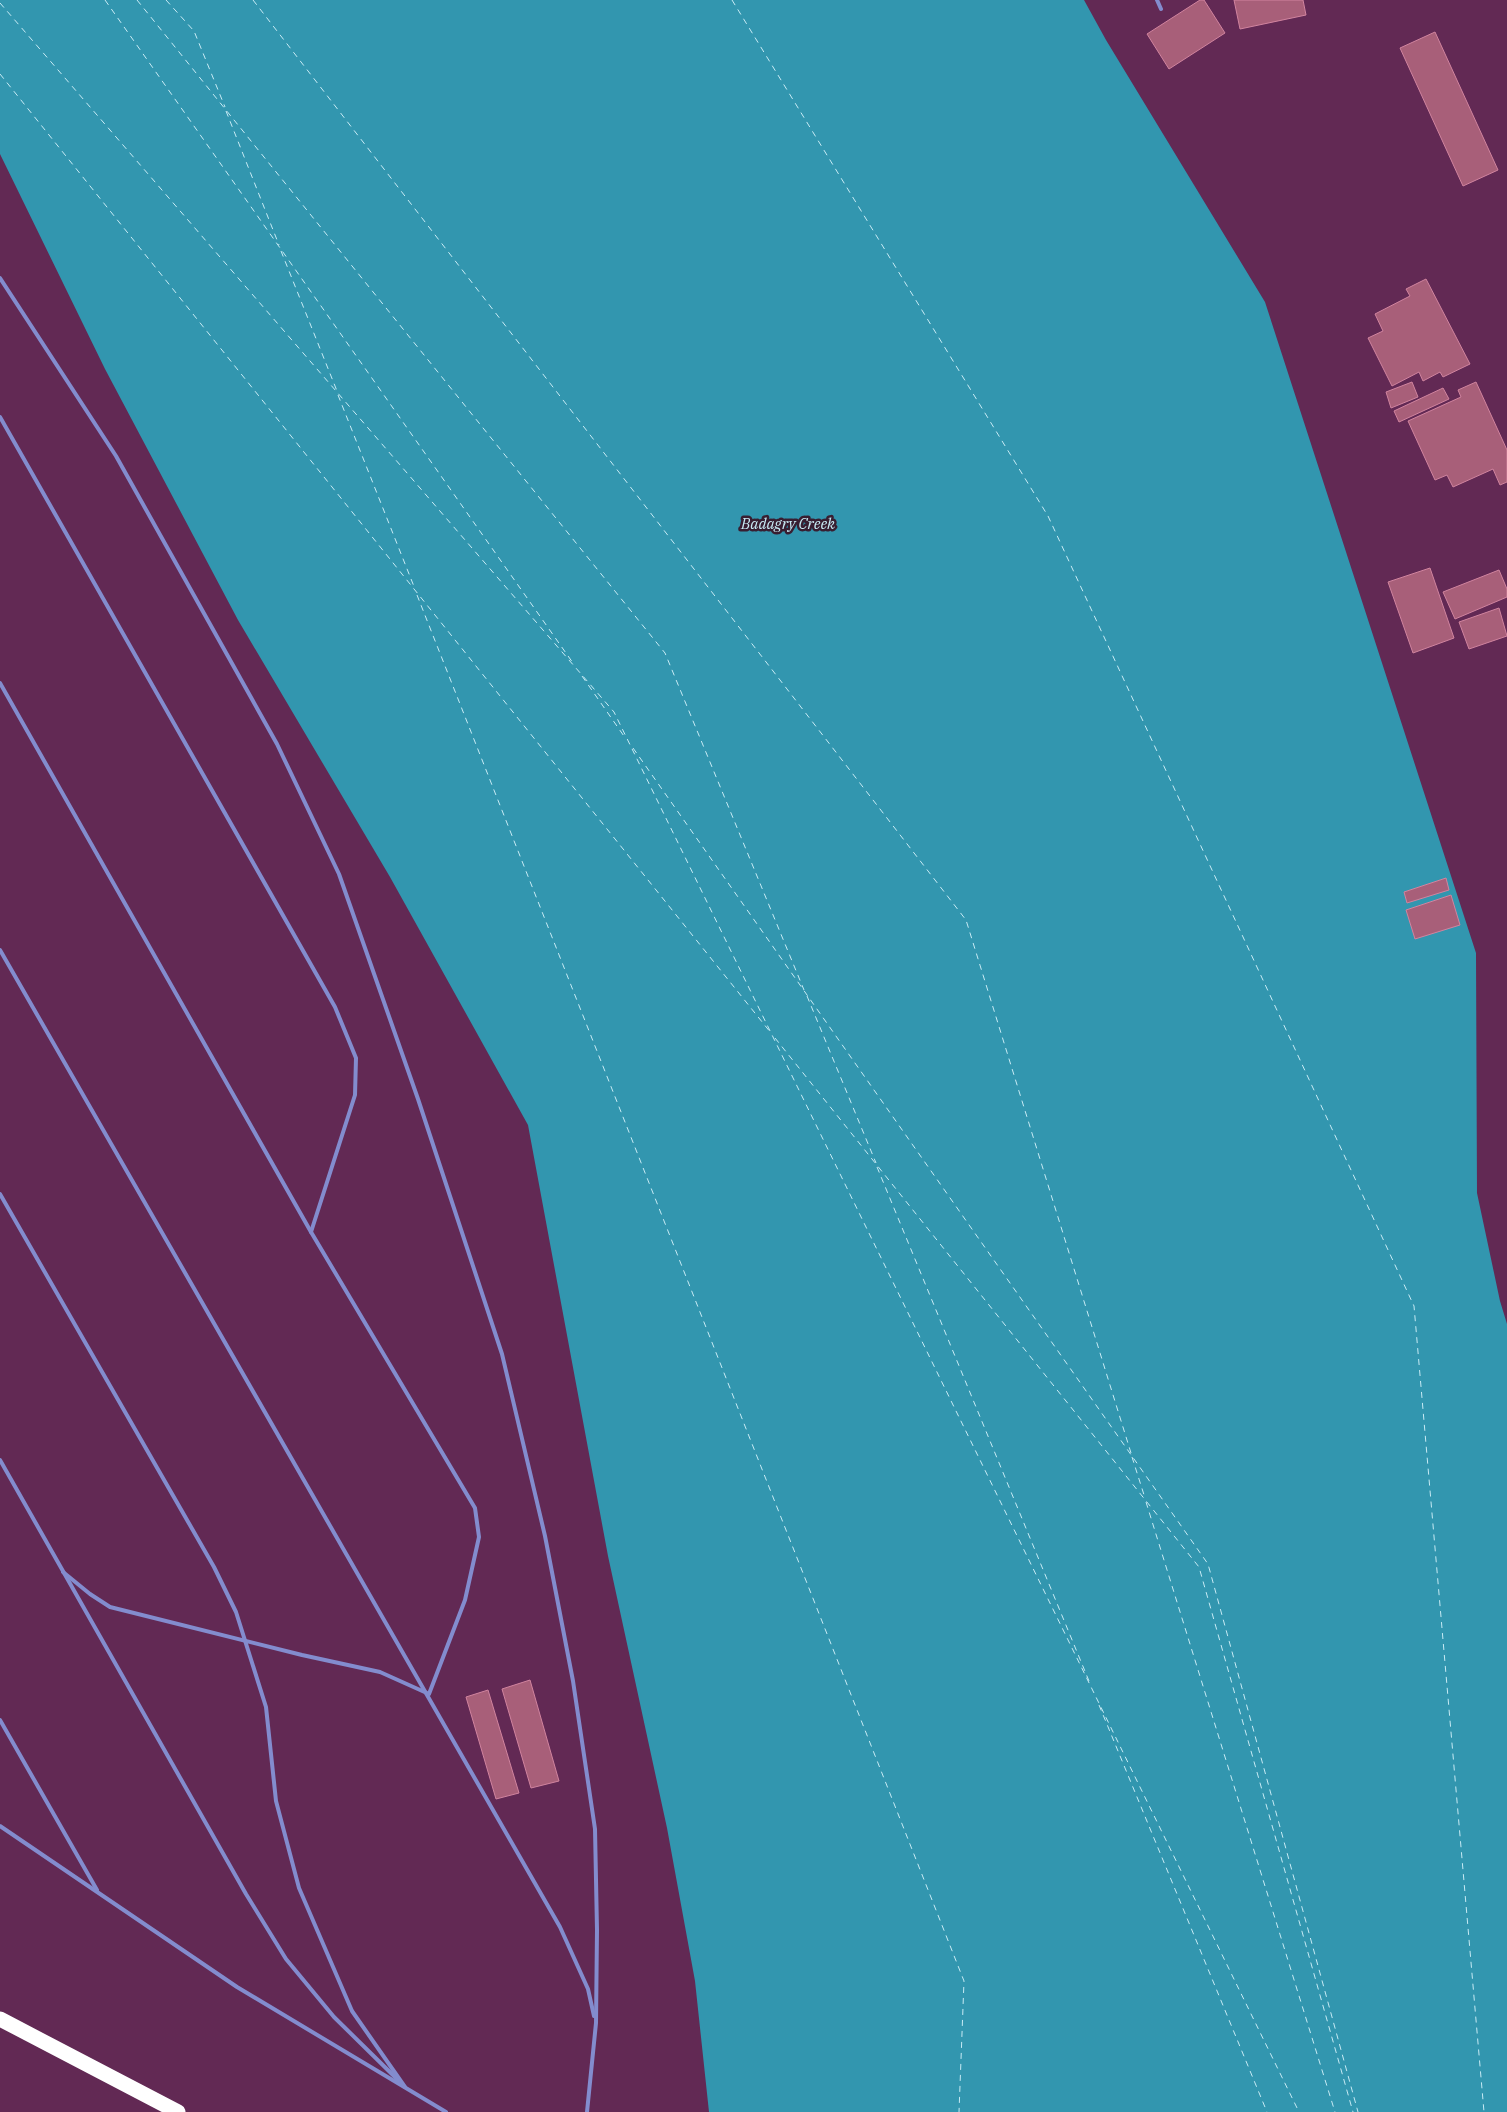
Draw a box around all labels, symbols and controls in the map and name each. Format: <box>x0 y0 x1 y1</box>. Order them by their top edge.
water label: Badagry Creek <box>740 514 835 533</box>

